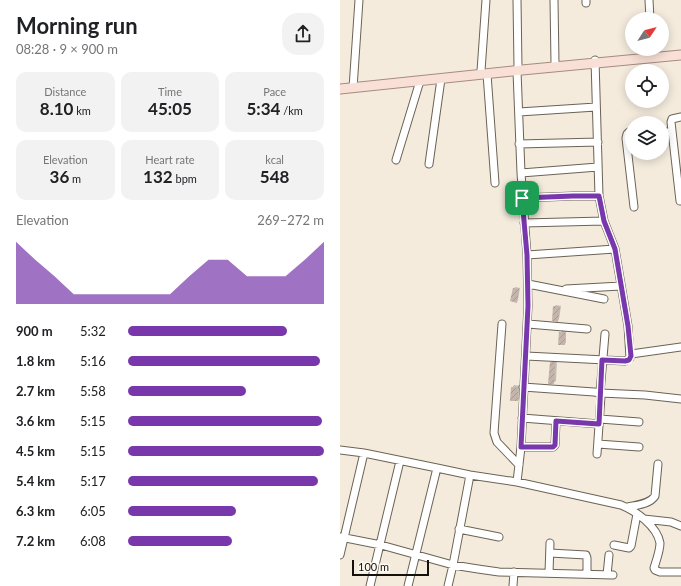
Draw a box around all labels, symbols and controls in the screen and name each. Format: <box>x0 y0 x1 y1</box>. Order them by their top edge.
text: Morning run <box>16 12 138 39</box>
north arrow <box>625 12 669 56</box>
map controls <box>625 12 669 160</box>
button: share <box>282 13 324 55</box>
text: 08:28 · 9 × 900 m <box>16 41 118 57</box>
button: locate <box>625 64 669 108</box>
text: Distance <box>44 85 86 98</box>
text: Time <box>158 85 182 98</box>
text: Pace <box>263 85 286 98</box>
text: 8.10 <box>40 98 73 119</box>
text: 45:05 <box>148 98 192 119</box>
text: 5:34 <box>246 98 280 119</box>
text: km <box>73 104 91 117</box>
text: /km <box>280 104 303 117</box>
button: layers <box>625 116 669 160</box>
text: Elevation <box>43 153 88 166</box>
text: Heart rate <box>145 153 195 166</box>
text: kcal <box>265 153 284 166</box>
text: 36 <box>50 166 69 187</box>
text: 132 <box>143 166 173 187</box>
text: 548 <box>260 166 289 187</box>
text: m <box>69 172 81 185</box>
text: bpm <box>173 172 197 185</box>
pin <box>505 181 539 215</box>
icon: arrive <box>511 187 533 209</box>
text: Elevation <box>16 212 69 228</box>
text: 269–272 m <box>257 212 324 228</box>
text: 900 m <box>16 323 53 339</box>
text: 5:32 <box>80 323 106 339</box>
text: 1.8 km <box>16 353 55 369</box>
text: 5:16 <box>80 353 106 369</box>
text: 2.7 km <box>16 383 55 399</box>
text: 5:58 <box>80 383 106 399</box>
text: 3.6 km <box>16 413 55 429</box>
text: 5:15 <box>80 413 106 429</box>
text: 4.5 km <box>16 443 55 459</box>
text: 5:15 <box>80 443 106 459</box>
text: 5.4 km <box>16 473 55 489</box>
text: 5:17 <box>80 473 106 489</box>
text: 6.3 km <box>16 503 55 519</box>
text: 6:05 <box>80 503 106 519</box>
text: 7.2 km <box>16 533 55 549</box>
text: 6:08 <box>80 533 106 549</box>
scale bar <box>352 558 429 577</box>
text: 100 m <box>358 560 389 573</box>

